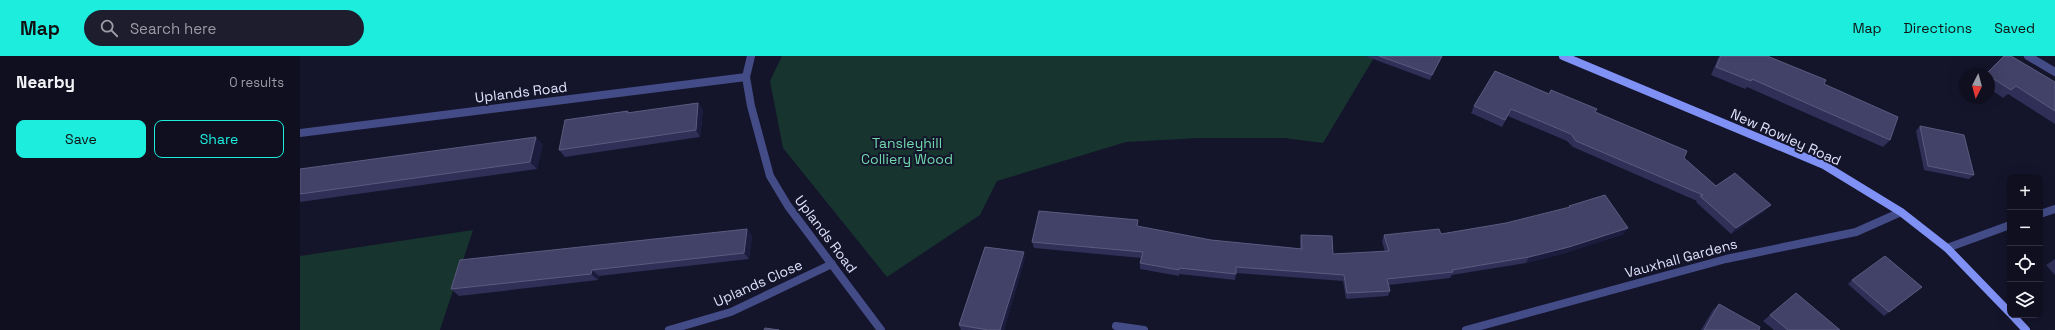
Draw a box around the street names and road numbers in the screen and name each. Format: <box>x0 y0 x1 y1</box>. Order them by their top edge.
street label: Uplands Road <box>474 77 568 107</box>
street label: New Rowley Road <box>1728 105 1844 169</box>
street label: Uplands Road <box>791 192 861 276</box>
street label: Vauxhall Gardens <box>1623 234 1739 282</box>
street label: Uplands Close <box>711 255 805 311</box>

